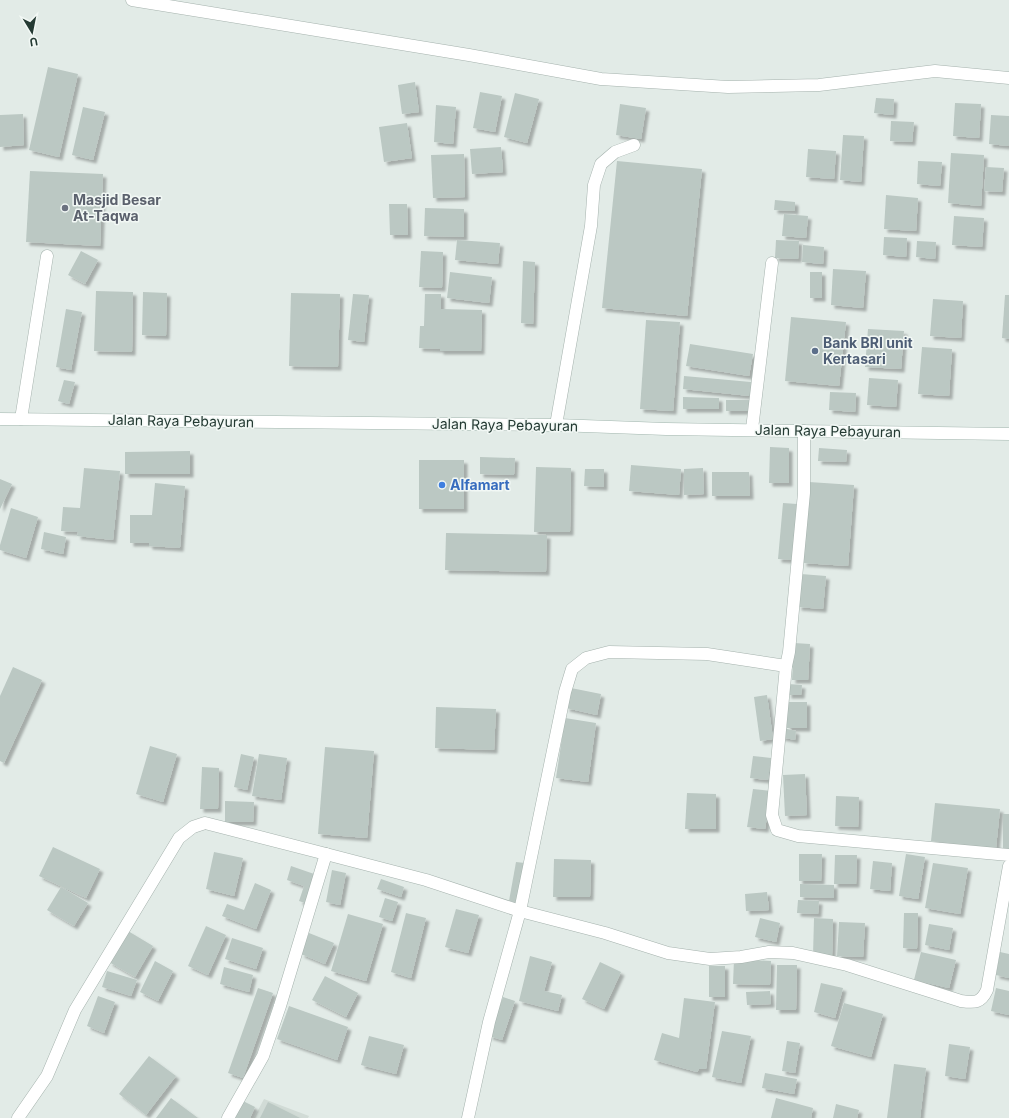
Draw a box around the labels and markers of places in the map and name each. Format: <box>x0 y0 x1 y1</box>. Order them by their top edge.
place label: Masjid Besar At-Taqwa <box>73 191 161 224</box>
marker: Masjid Besar At-Taqwa <box>60 203 70 213</box>
place label: Bank BRI unit Kertasari <box>823 334 913 367</box>
marker: Bank BRI unit Kertasari <box>810 346 820 356</box>
place label: Alfamart <box>450 476 510 493</box>
marker: Alfamart <box>437 480 447 490</box>

